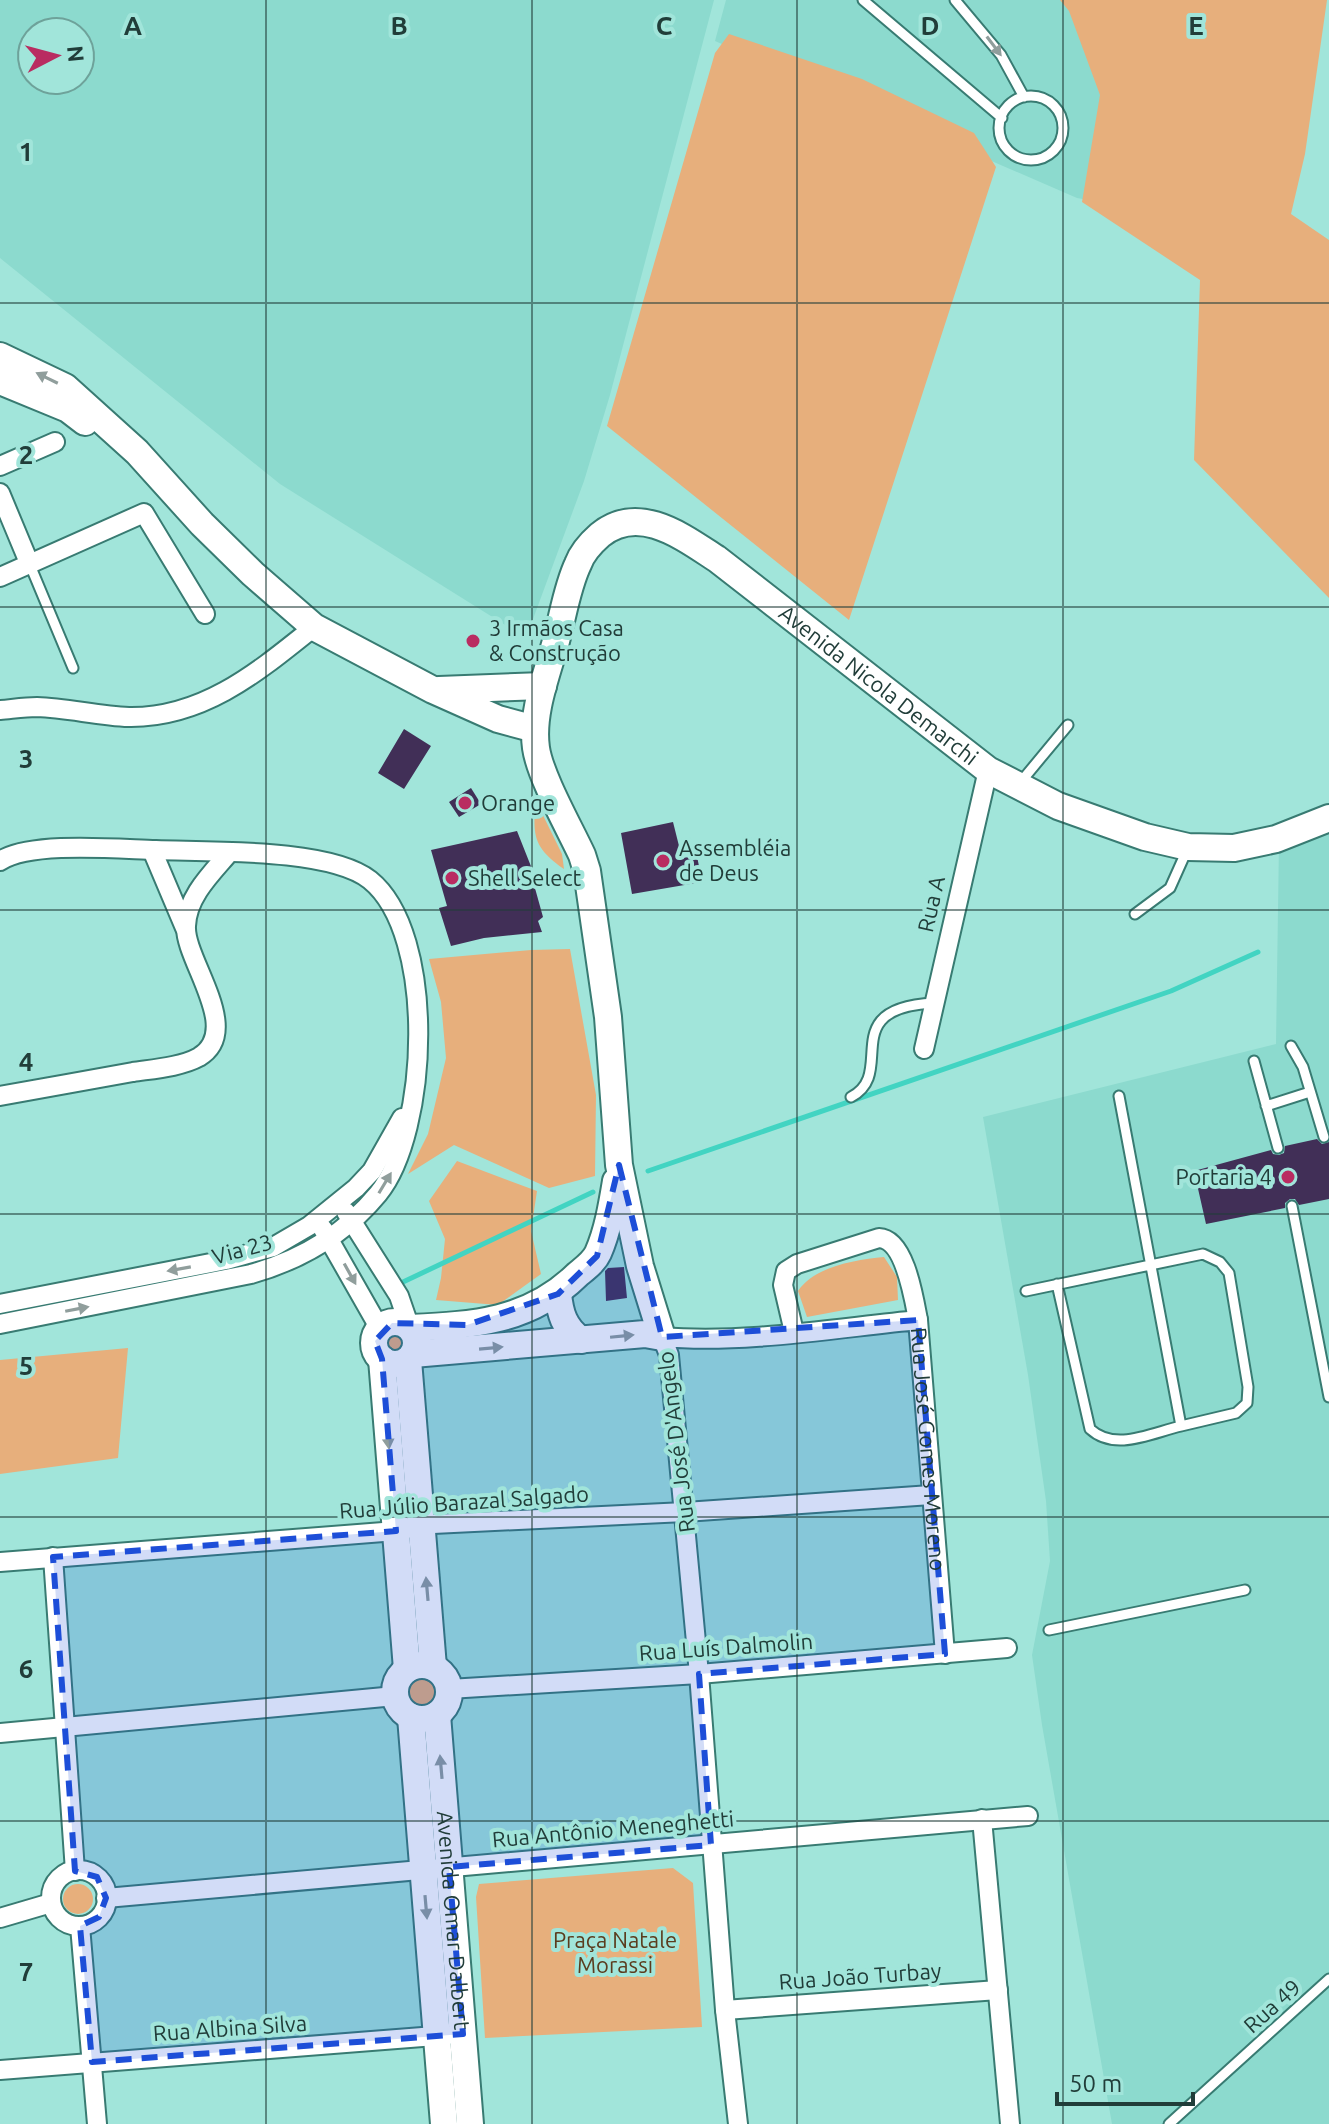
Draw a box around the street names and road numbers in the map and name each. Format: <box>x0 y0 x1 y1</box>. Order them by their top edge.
street label: Avenida Nicola Demarchi <box>775 599 983 770</box>
street label: Rua A <box>912 873 949 934</box>
street label: Via 23 <box>209 1229 275 1269</box>
street label: Rua José Gomes Moreno <box>907 1326 951 1572</box>
street label: Rua José D'Angelo <box>652 1350 699 1534</box>
street label: Rua Júlio Barazal Salgado <box>338 1480 590 1523</box>
street label: Rua Luís Dalmolin <box>638 1628 814 1665</box>
street label: Rua Antônio Meneghetti <box>491 1805 735 1852</box>
street label: Avenida Omar Dalbert <box>433 1810 475 2031</box>
street label: Rua João Turbay <box>778 1957 942 1994</box>
street label: Rua 49 <box>1238 1974 1305 2037</box>
street label: Rua Albina Silva <box>152 2010 308 2045</box>

